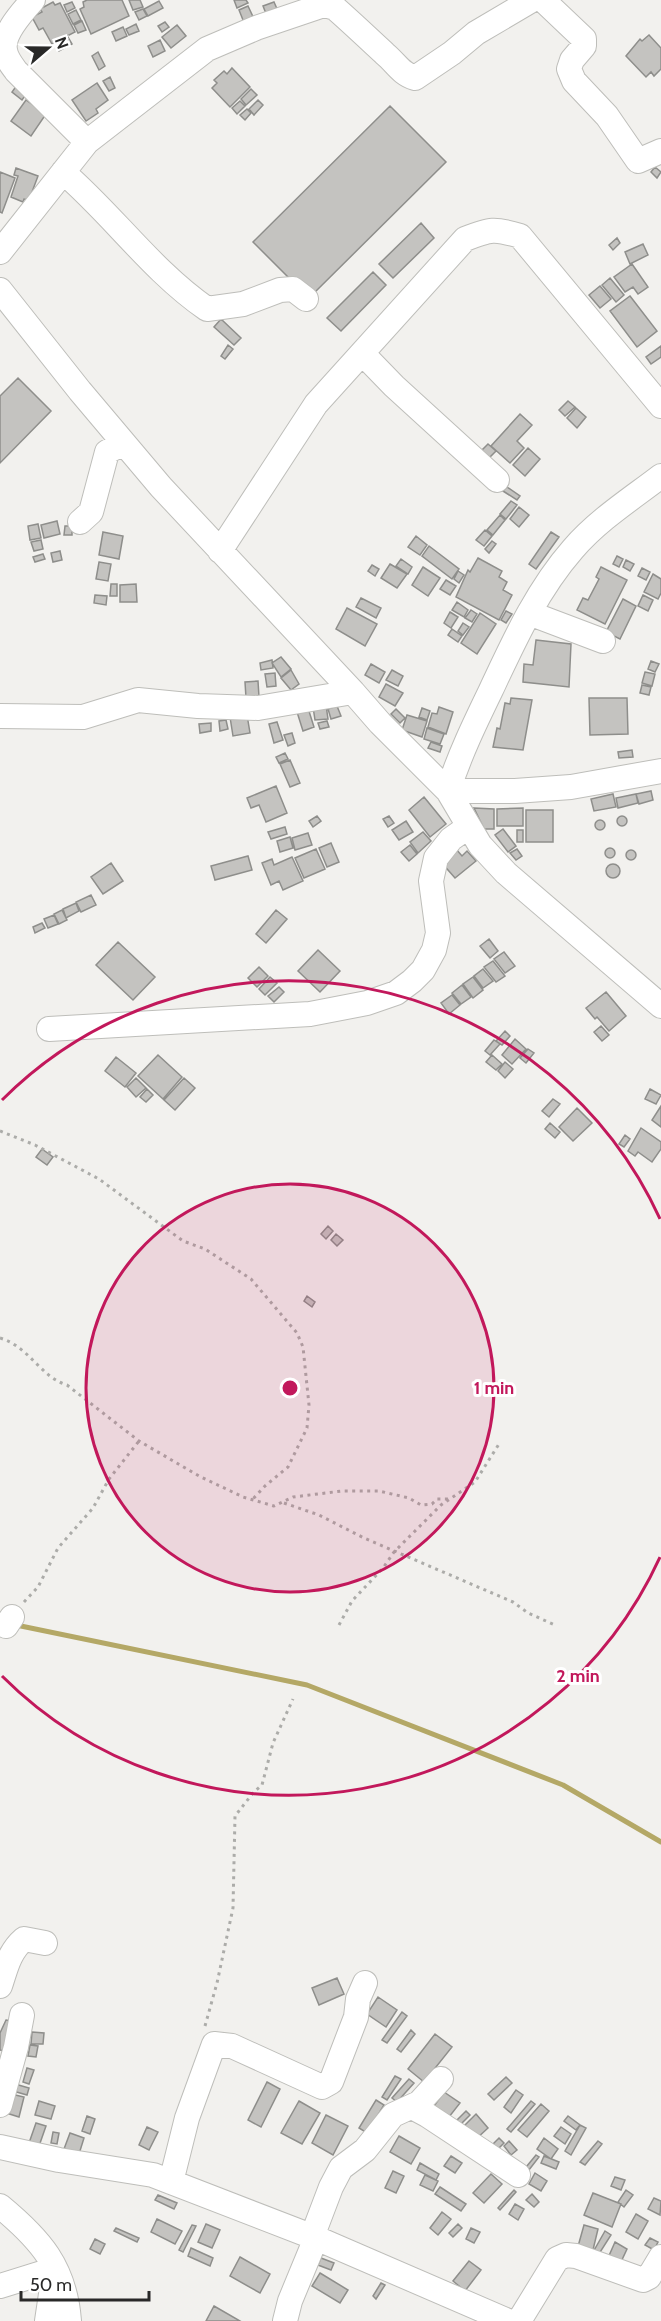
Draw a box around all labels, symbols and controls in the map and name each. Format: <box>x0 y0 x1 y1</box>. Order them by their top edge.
north arrow <box>18 18 78 78</box>
text: N <box>51 34 72 52</box>
text: 1 min <box>474 1377 514 1399</box>
centre of rings <box>280 1378 300 1398</box>
text: 2 min <box>556 1665 600 1687</box>
scale bar <box>21 2264 148 2302</box>
text: 50 m <box>30 2274 72 2296</box>

